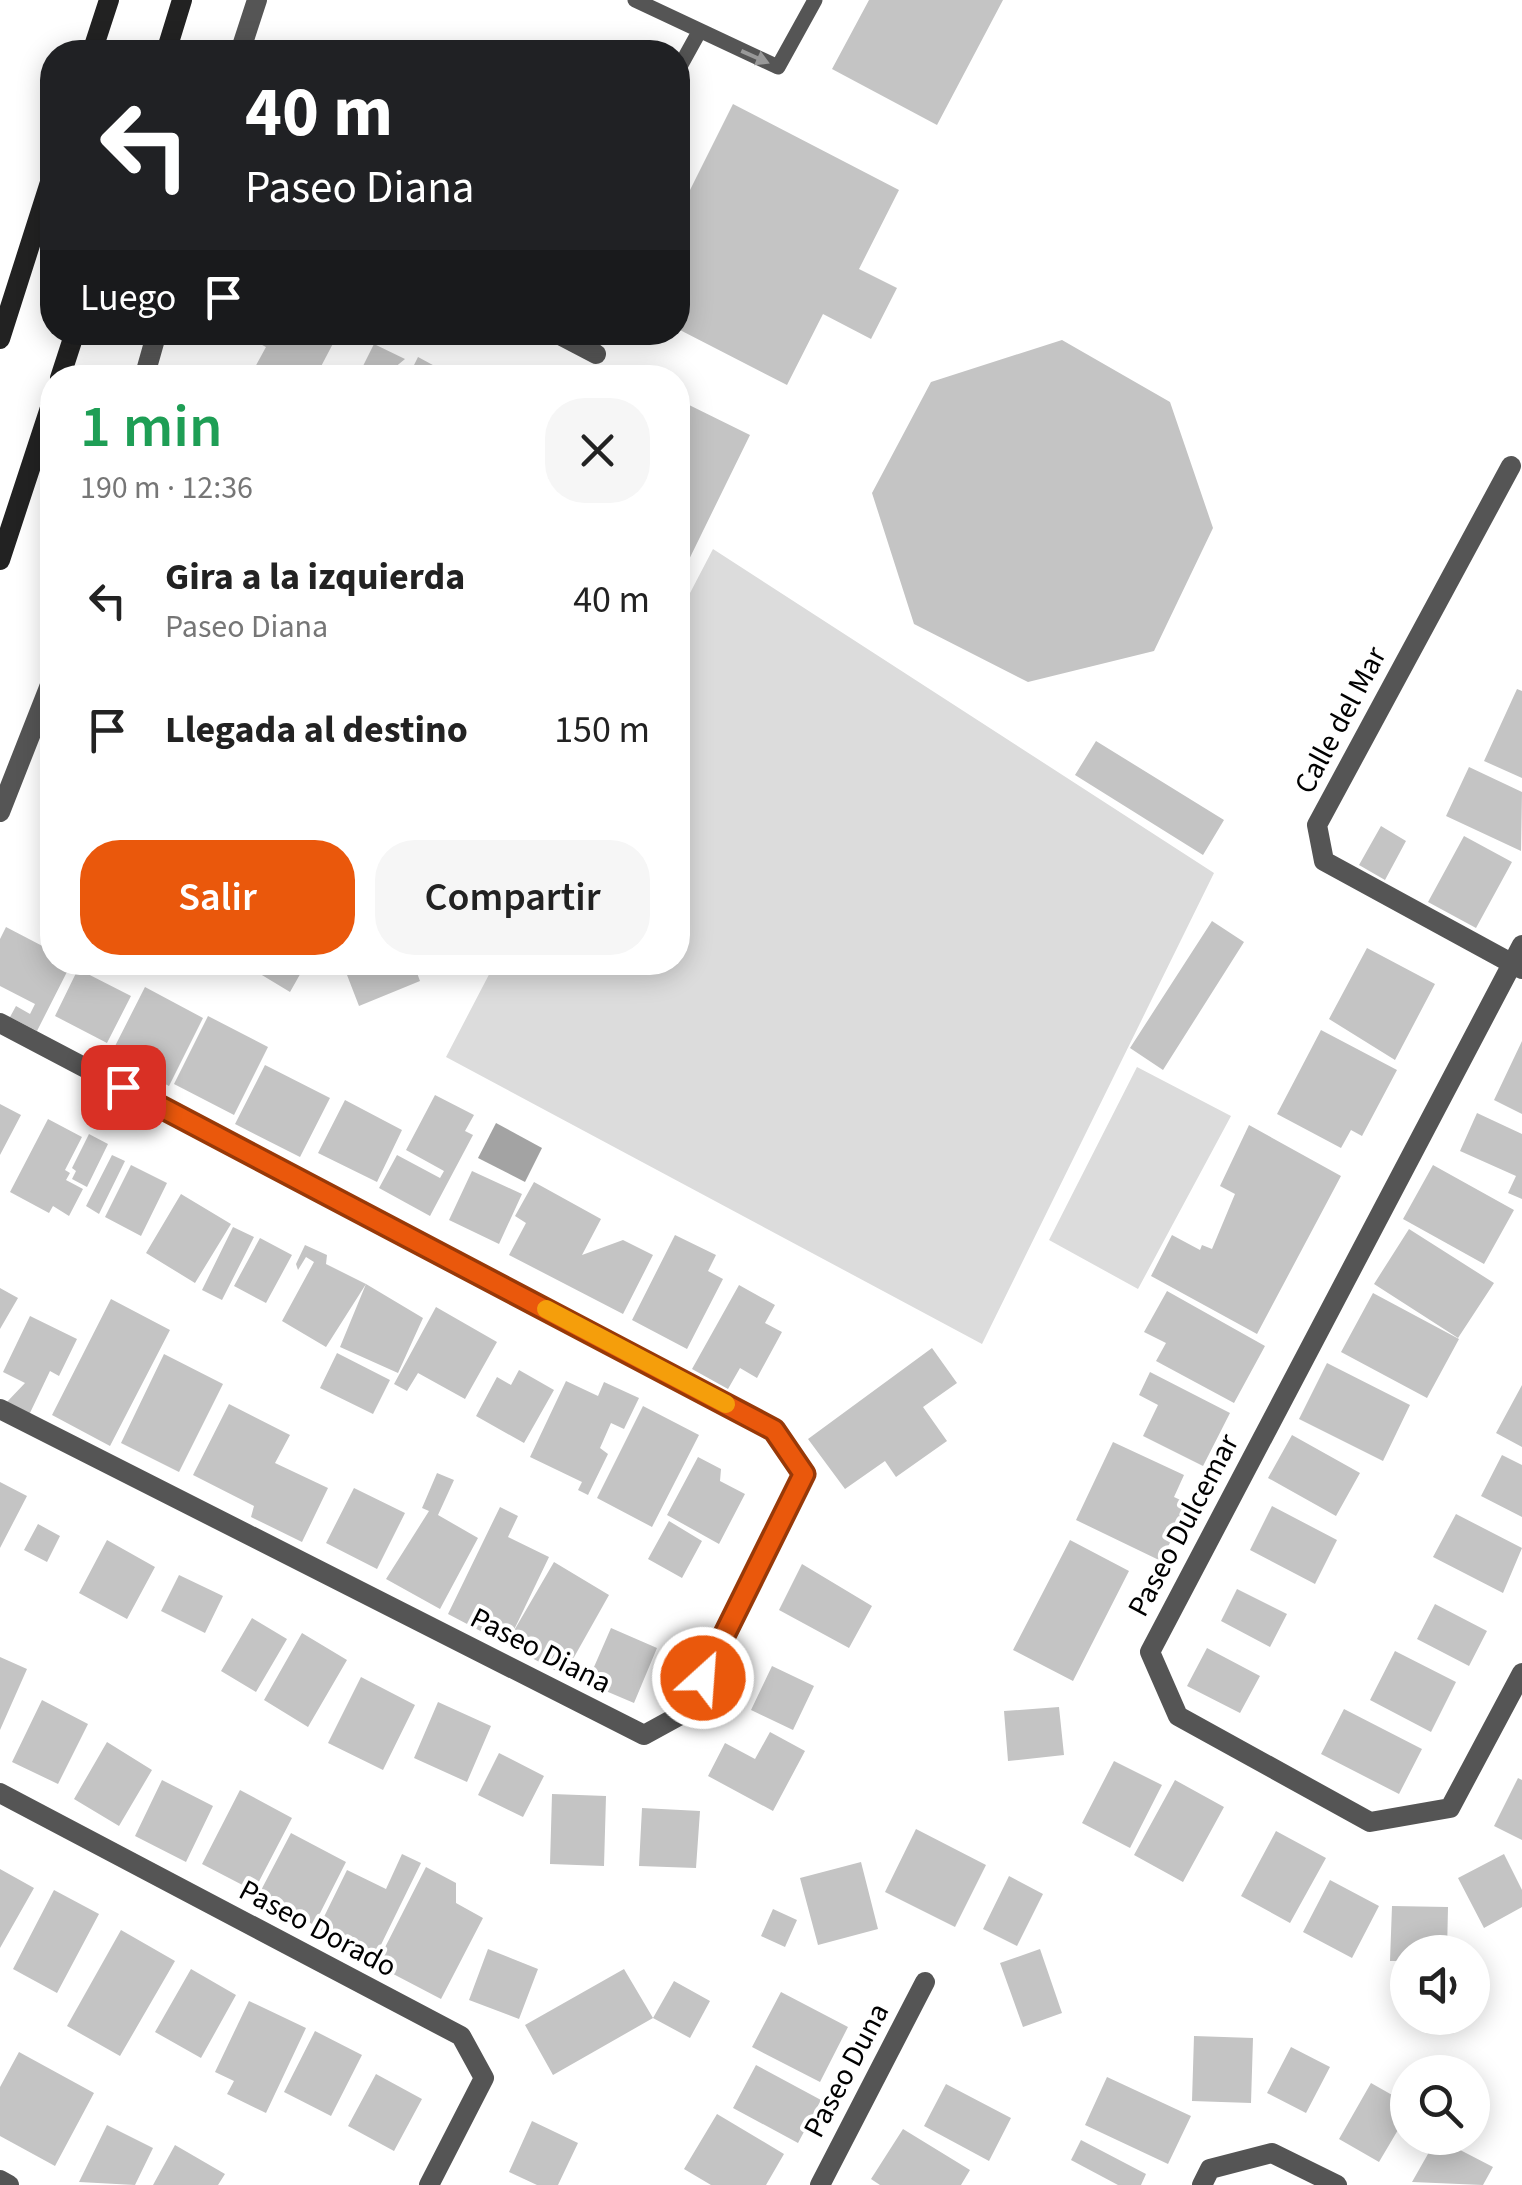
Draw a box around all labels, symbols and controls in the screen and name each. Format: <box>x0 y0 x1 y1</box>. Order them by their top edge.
one-way arrow <box>740 49 770 65</box>
text: 40 m <box>245 63 393 163</box>
icon: left <box>80 80 210 210</box>
text: Paseo Diana <box>245 156 475 220</box>
icon: arrive <box>196 270 251 325</box>
text: Luego <box>80 271 176 325</box>
text: 1 min <box>80 385 223 470</box>
button: close <box>545 398 650 503</box>
text: 190 m · 12:36 <box>80 465 253 511</box>
text: Gira a la izquierda <box>165 550 465 604</box>
icon: left <box>80 573 135 628</box>
text: 40 m <box>573 573 650 627</box>
text: Paseo Diana <box>165 604 328 650</box>
street label: Calle del Mar <box>1284 639 1397 801</box>
icon: arrive <box>80 703 135 758</box>
text: Llegada al destino <box>165 703 468 757</box>
text: 150 m <box>554 703 650 757</box>
button: Salir <box>80 840 355 955</box>
button: Compartir <box>375 840 650 955</box>
pin <box>81 1045 166 1130</box>
icon: arrive <box>96 1060 151 1115</box>
street label: Paseo Dulcemar <box>1117 1426 1250 1624</box>
street label: Paseo Diana <box>463 1597 619 1704</box>
position arrow <box>651 1626 755 1730</box>
street label: Paseo Dorado <box>231 1869 404 1988</box>
map controls <box>1390 1935 1490 2155</box>
button: sound <box>1390 1935 1490 2035</box>
street label: Paseo Duna <box>793 1995 900 2145</box>
button: search <box>1390 2055 1490 2155</box>

